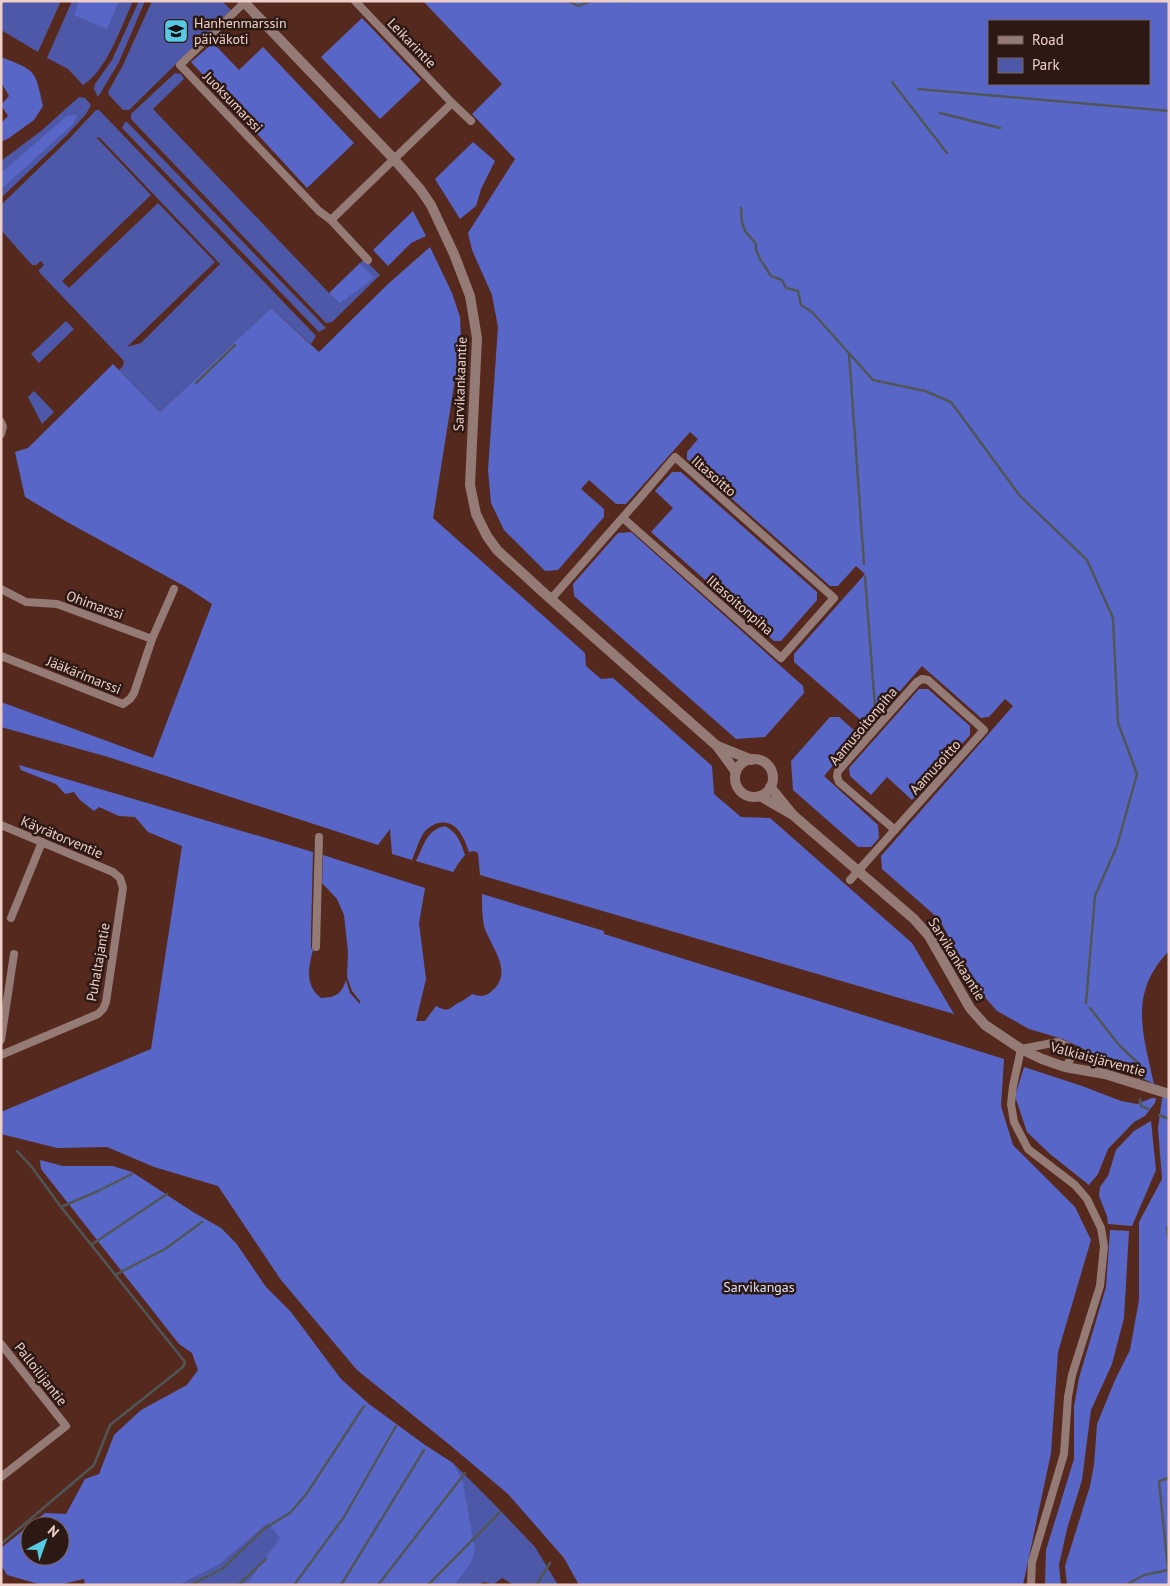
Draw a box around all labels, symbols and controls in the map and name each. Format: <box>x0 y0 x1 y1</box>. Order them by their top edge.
place label: Hanhenmarssin päiväkoti <box>194 14 287 48</box>
street label: Leikarintie <box>384 14 440 72</box>
school or university icon: Hanhenmarssin päiväkoti <box>163 18 189 44</box>
legend <box>988 20 1150 85</box>
text: Road <box>1032 30 1064 49</box>
text: Park <box>1032 55 1060 74</box>
street label: Juoksumarssi <box>199 67 267 136</box>
street label: Sarvikankaantie <box>449 336 471 432</box>
street label: Iltasoitto <box>688 452 740 500</box>
street label: Iltasoitonpiha <box>703 571 777 639</box>
street label: Ohimarssi <box>64 586 126 624</box>
street label: Jääkärimarssi <box>43 652 124 698</box>
street label: Aamusoitonpiha <box>825 683 901 769</box>
street label: Aamusoitto <box>906 736 964 798</box>
street label: Käyrätorventie <box>18 812 106 862</box>
street label: Sarvikankaantie <box>924 914 990 1004</box>
street label: Puhaltajantie <box>82 921 114 1003</box>
street label: Valkiaisjärventie <box>1047 1037 1148 1080</box>
park label: Sarvikangas <box>723 1278 795 1296</box>
street label: Palloilijantie <box>11 1339 71 1409</box>
north arrow <box>20 1516 70 1566</box>
text: N <box>44 1521 63 1541</box>

